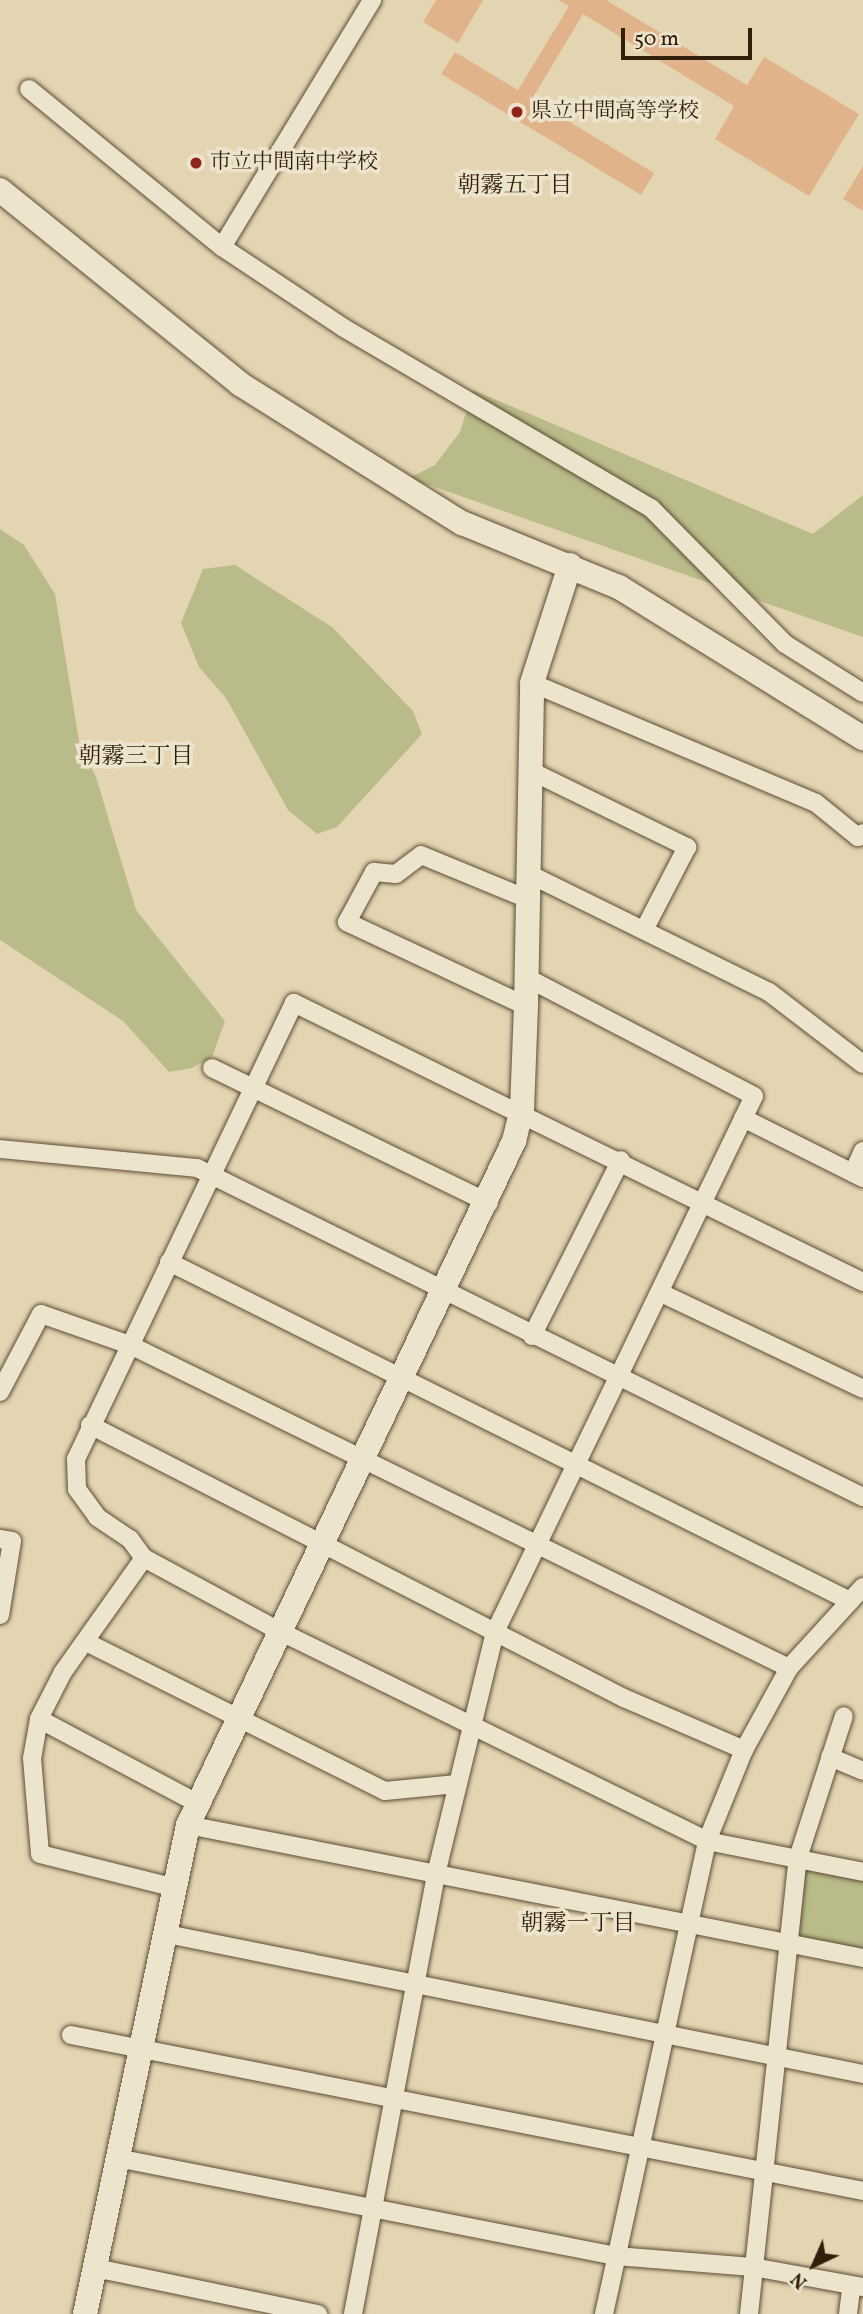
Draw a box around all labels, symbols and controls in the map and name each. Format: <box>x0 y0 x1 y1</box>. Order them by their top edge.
scale bar <box>625 14 756 58</box>
text: 50 m <box>634 25 679 54</box>
place label: 県立中間高等学校 <box>531 99 699 125</box>
marker: 県立中間高等学校 <box>509 104 525 120</box>
place label: 市立中間南中学校 <box>210 150 378 176</box>
marker: 市立中間南中学校 <box>188 155 204 171</box>
district label: 朝霧五丁目 <box>458 172 572 200</box>
district label: 朝霧三丁目 <box>79 743 193 771</box>
district label: 朝霧一丁目 <box>521 1910 635 1938</box>
north arrow <box>779 2230 849 2300</box>
text: N <box>785 2266 813 2294</box>

